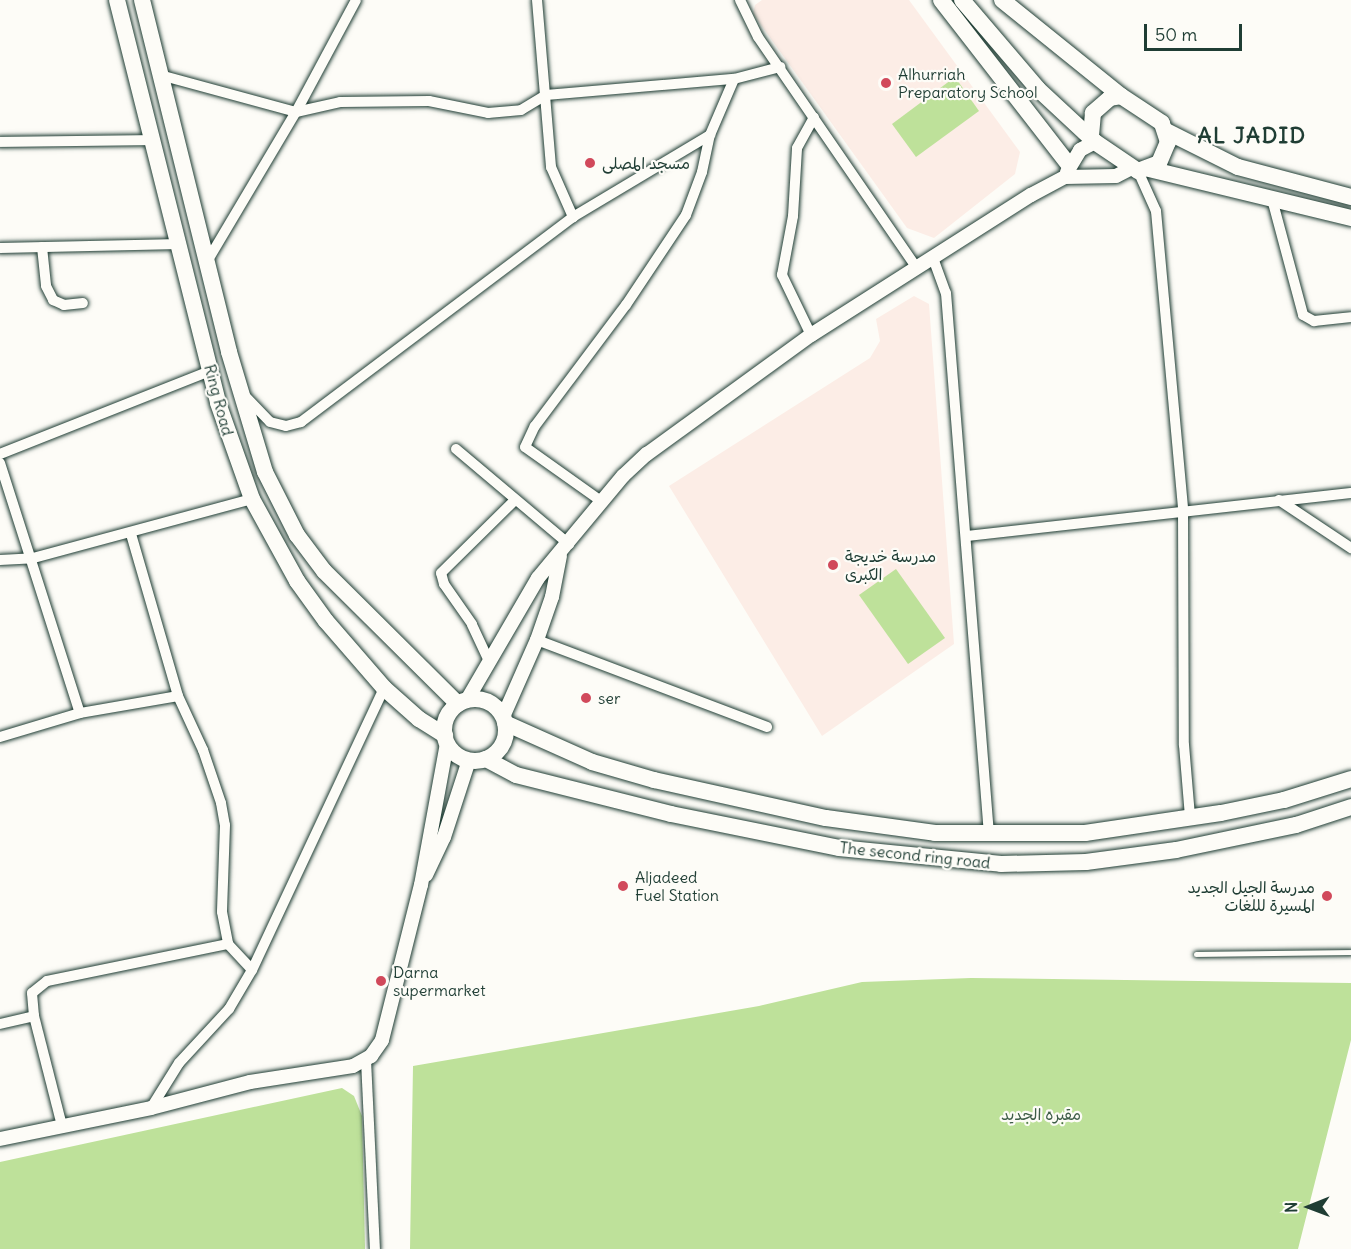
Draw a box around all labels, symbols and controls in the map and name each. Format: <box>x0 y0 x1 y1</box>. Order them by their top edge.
scale bar <box>1147 12 1244 50</box>
text: 50 m <box>1155 23 1197 46</box>
place label: Alhurriah Preparatory School <box>898 64 1038 102</box>
marker: Alhurriah Preparatory School <box>879 76 893 90</box>
district label: AL JADID <box>1197 123 1307 149</box>
place label: مسجد المصلى <box>602 153 690 173</box>
marker: مسجد المصلى <box>583 156 597 170</box>
street label: Ring Road <box>200 362 238 438</box>
place label: مدرسة خديجة الكبرى <box>845 546 936 584</box>
marker: مدرسة خديجة الكبرى <box>826 558 840 572</box>
place label: ser <box>598 688 620 708</box>
marker: ser <box>579 691 593 705</box>
street label: The second ring road <box>839 838 991 872</box>
place label: Aljadeed Fuel Station <box>635 867 719 905</box>
place label: مدرسة الجيل الجديد المسيرة لللغات <box>1187 877 1315 915</box>
marker: Aljadeed Fuel Station <box>616 879 630 893</box>
marker: مدرسة الجيل الجديد المسيرة لللغات <box>1320 889 1334 903</box>
place label: Darna supermarket <box>393 962 486 1000</box>
marker: Darna supermarket <box>374 974 388 988</box>
park label: مقبره الجديد <box>1001 1104 1081 1124</box>
north arrow <box>1279 1177 1339 1237</box>
text: N <box>1281 1202 1301 1213</box>

